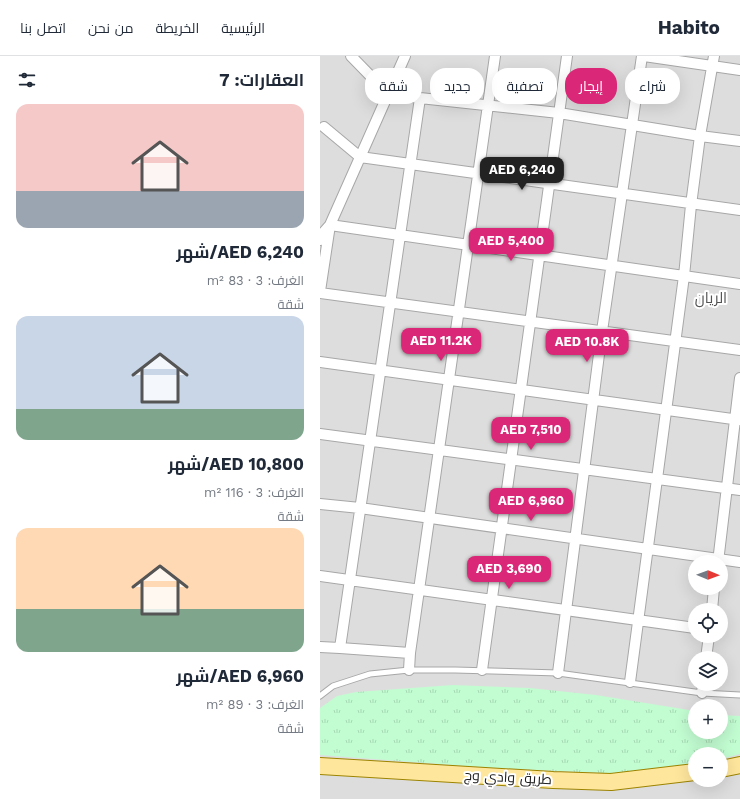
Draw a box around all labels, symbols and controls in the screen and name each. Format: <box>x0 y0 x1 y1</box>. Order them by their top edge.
text: Habito <box>658 16 720 39</box>
text: اتصل بنا <box>20 20 66 36</box>
text: من نحن <box>88 20 134 36</box>
text: الخريطة <box>156 20 199 36</box>
text: الرئيسية <box>221 20 265 36</box>
chip: شقة <box>365 68 422 104</box>
chip: جديد <box>430 68 484 104</box>
chip: تصفية <box>492 68 557 104</box>
chip: إيجار <box>565 68 617 104</box>
chip: شراء <box>625 68 680 104</box>
icon: filters <box>16 69 38 91</box>
text: العقارات: 7 <box>219 70 304 90</box>
icon: home <box>124 130 196 202</box>
pin: AED 6,240 <box>476 157 568 191</box>
text: AED 6,240 <box>489 162 555 177</box>
pin: AED 5,400 <box>465 228 557 262</box>
text: AED 5,400 <box>478 233 544 248</box>
text: AED 6,240/شهر <box>176 242 304 262</box>
text: الغرف: 3 · 83 m² <box>207 273 304 288</box>
district label: الريان <box>695 289 727 308</box>
text: شقة <box>277 297 304 312</box>
pin: AED 11.2K <box>395 328 487 362</box>
pin: AED 10.8K <box>541 329 633 363</box>
text: AED 11.2K <box>410 333 472 348</box>
text: AED 10.8K <box>555 334 619 349</box>
icon: home <box>124 342 196 414</box>
pin: AED 7,510 <box>485 417 577 451</box>
text: AED 7,510 <box>500 422 562 437</box>
text: AED 10,800/شهر <box>168 454 304 474</box>
text: الغرف: 3 · 116 m² <box>204 485 304 500</box>
pin: AED 6,960 <box>485 488 577 522</box>
text: AED 6,960 <box>498 493 564 508</box>
text: شقة <box>277 509 304 524</box>
icon: home <box>124 554 196 626</box>
north arrow <box>688 555 728 595</box>
map controls <box>688 555 728 787</box>
pin: AED 3,690 <box>463 556 555 590</box>
text: AED 3,690 <box>476 561 542 576</box>
button: locate <box>688 603 728 643</box>
button: layers <box>688 651 728 691</box>
text: AED 6,960/شهر <box>176 666 304 686</box>
text: الغرف: 3 · 89 m² <box>206 697 304 712</box>
button: + <box>688 699 728 739</box>
text: شقة <box>277 721 304 736</box>
button: − <box>688 747 728 787</box>
street label: طريق وادي وج <box>463 767 552 791</box>

